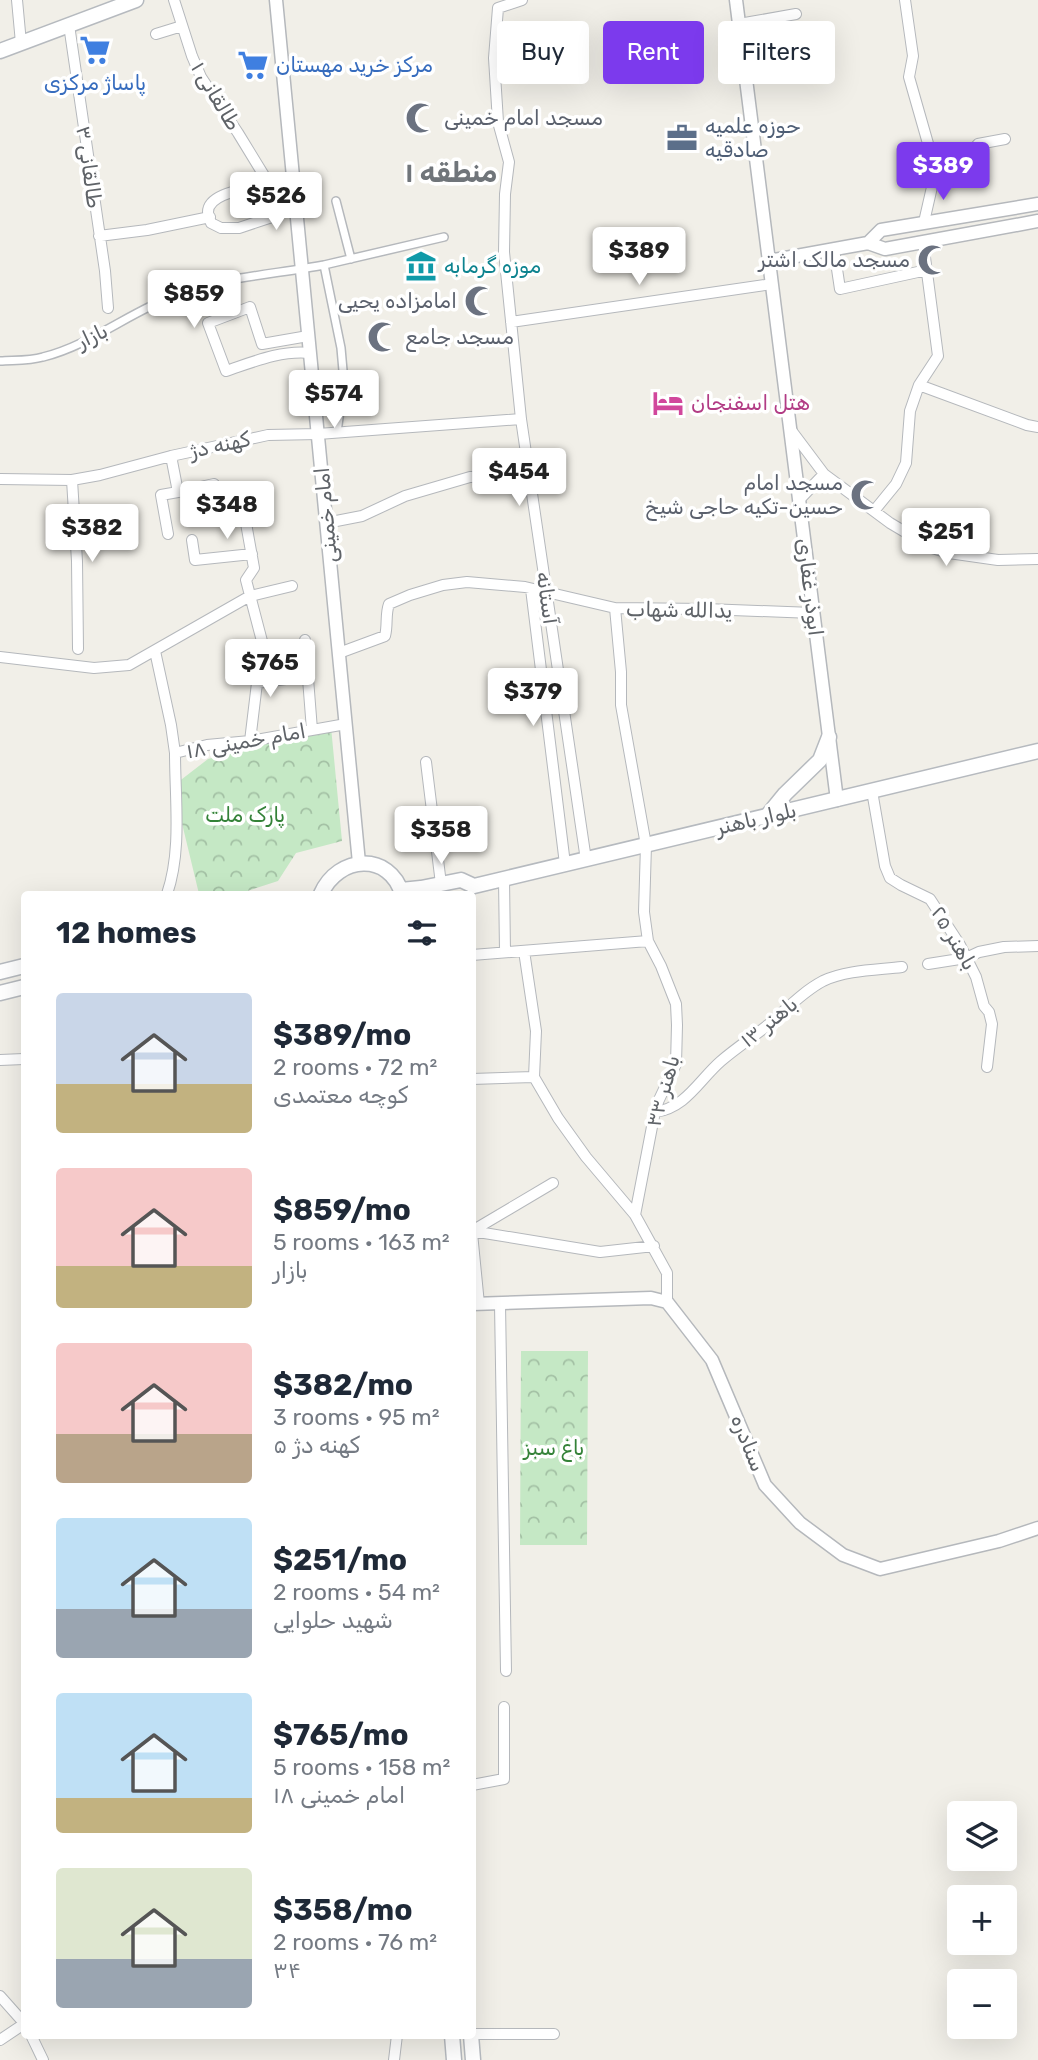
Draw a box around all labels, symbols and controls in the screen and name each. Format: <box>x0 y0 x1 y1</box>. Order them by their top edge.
chip: Buy <box>497 21 589 84</box>
chip: Rent <box>603 21 704 84</box>
chip: Filters <box>718 21 835 84</box>
supermarket icon: پاساژ مرکزی <box>78 33 112 67</box>
supermarket icon: مرکز خرید مهستان <box>236 48 270 82</box>
place label: مرکز خرید مهستان <box>276 52 433 77</box>
street label: طالقانی ۱ <box>186 57 247 135</box>
place label: پاساژ مرکزی <box>44 70 146 97</box>
mosque icon: مسجد امام خمینی <box>404 101 438 135</box>
place label: مسجد امام خمینی <box>444 105 603 131</box>
place label: حوزه علمیه صادقیه <box>705 113 801 162</box>
office icon: حوزه علمیه صادقیه <box>665 121 699 155</box>
street label: طالقانی ۳ <box>71 124 108 210</box>
pin: $389 <box>902 142 984 202</box>
text: $389 <box>913 151 973 179</box>
district label: منطقه ۱ <box>405 156 497 189</box>
pin: $526 <box>235 173 317 232</box>
text: $526 <box>246 181 306 209</box>
pin: $389 <box>598 228 680 287</box>
text: $389 <box>609 236 669 264</box>
mosque icon: مسجد مالک اشتر <box>916 243 950 277</box>
place label: مسجد مالک اشتر <box>756 247 910 272</box>
museum icon: موزه گرمابه <box>404 249 438 283</box>
place label: موزه گرمابه <box>444 253 541 278</box>
pin: $859 <box>153 270 235 330</box>
text: $859 <box>164 279 224 307</box>
mosque icon: امامزاده یحیی <box>463 284 497 318</box>
place label: امامزاده یحیی <box>338 288 457 313</box>
street label: بازار <box>70 318 111 354</box>
mosque icon: مسجد جامع <box>366 320 400 354</box>
place label: مسجد جامع <box>406 324 514 352</box>
pin: $574 <box>293 370 375 430</box>
text: $574 <box>305 379 363 407</box>
hotel icon: هتل اسفنجان <box>651 386 685 420</box>
place label: هتل اسفنجان <box>691 390 810 415</box>
street label: کهنه دژ <box>185 426 253 464</box>
pin: $454 <box>478 448 560 508</box>
text: $454 <box>488 457 550 485</box>
street label: امام خمینی <box>309 466 343 564</box>
place label: مسجد امام حسین-تکیه حاجی شیخ <box>645 470 843 521</box>
mosque icon: مسجد امام حسین-تکیه حاجی شیخ <box>849 478 883 512</box>
pin: $348 <box>186 482 268 541</box>
text: $348 <box>196 490 258 518</box>
pin: $382 <box>51 504 133 564</box>
pin: $251 <box>905 508 987 568</box>
text: $382 <box>61 513 123 541</box>
text: $251 <box>918 517 974 545</box>
street label: ابوذر غفاری <box>792 537 829 637</box>
street label: آستانه <box>531 570 564 626</box>
street label: یدالله شهاب <box>626 596 732 623</box>
pin: $765 <box>229 640 311 699</box>
text: $765 <box>241 648 299 676</box>
pin: $379 <box>492 668 574 728</box>
text: $379 <box>504 677 562 705</box>
street label: امام خمینی ۱۸ <box>184 718 308 764</box>
street label: بلوار باهنر <box>711 797 799 840</box>
park label: پارک ملت <box>205 802 285 829</box>
pin: $358 <box>400 806 482 866</box>
text: $358 <box>411 815 471 843</box>
street label: باهنر ۲۵ <box>926 901 983 974</box>
icon: filters <box>403 914 441 952</box>
text: 12 homes <box>56 915 197 951</box>
street label: باهنر ۱۳ <box>735 991 802 1052</box>
text: $389/mo <box>273 1017 411 1053</box>
icon: home <box>112 1021 196 1105</box>
street label: باهنر ۳۳ <box>640 1052 685 1130</box>
text: 2 rooms · 72 m² <box>273 1053 437 1081</box>
text: کوچه معتمدی <box>273 1081 409 1109</box>
text: $859/mo <box>273 1192 411 1228</box>
icon: home <box>112 1196 196 1280</box>
text: 5 rooms · 163 m² <box>273 1228 450 1256</box>
text: بازار <box>273 1256 308 1284</box>
text: $382/mo <box>273 1367 413 1403</box>
icon: home <box>112 1371 196 1455</box>
text: 3 rooms · 95 m² <box>273 1403 440 1431</box>
street label: سنادره <box>726 1411 771 1475</box>
text: کهنه دژ ۵ <box>273 1431 360 1459</box>
park label: باغ سبز <box>521 1435 585 1462</box>
text: $251/mo <box>273 1542 407 1578</box>
icon: home <box>112 1546 196 1630</box>
text: 2 rooms · 54 m² <box>273 1578 440 1606</box>
text: شهید حلوایی <box>273 1606 393 1634</box>
text: $765/mo <box>273 1717 409 1753</box>
icon: home <box>112 1721 196 1805</box>
text: 5 rooms · 158 m² <box>273 1753 450 1781</box>
text: امام خمینی ۱۸ <box>273 1781 405 1809</box>
map controls <box>947 1801 1017 2039</box>
button: layers <box>947 1801 1017 1871</box>
button: + <box>947 1885 1017 1955</box>
text: $358/mo <box>273 1892 413 1928</box>
icon: home <box>112 1896 196 1980</box>
text: 2 rooms · 76 m² <box>273 1928 437 1956</box>
text: ۳۴ <box>273 1956 301 1984</box>
button: − <box>947 1969 1017 2039</box>

